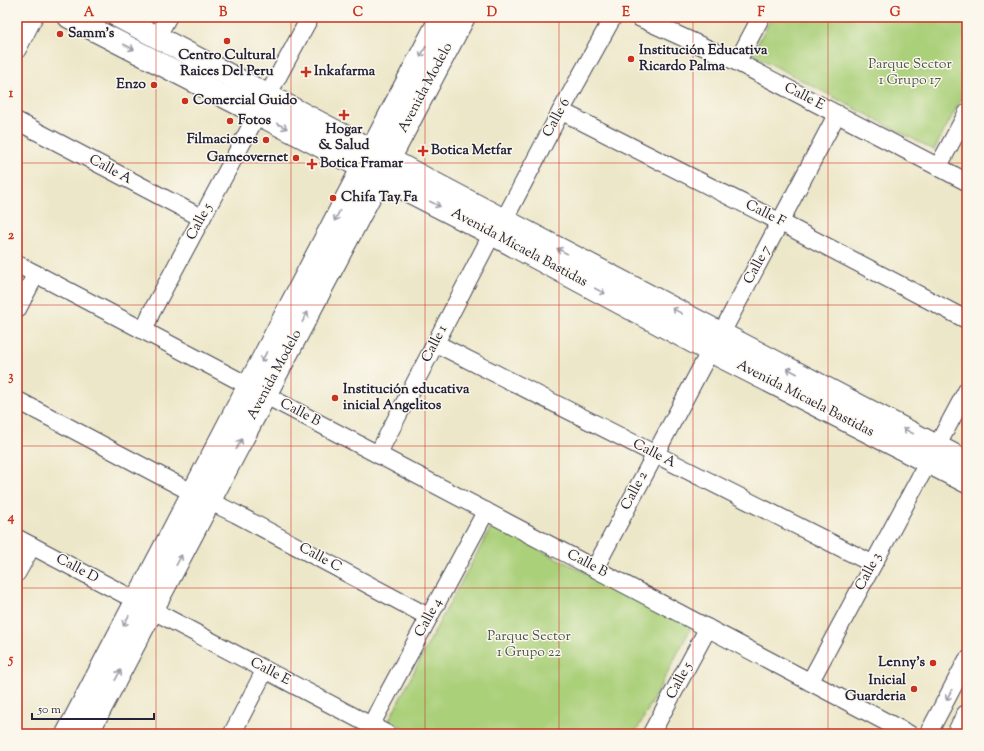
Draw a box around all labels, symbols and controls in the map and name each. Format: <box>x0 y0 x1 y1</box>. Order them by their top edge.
text: A <box>84 4 95 22</box>
text: B <box>219 4 228 22</box>
text: C <box>353 4 363 22</box>
text: D <box>487 4 497 22</box>
text: E <box>622 4 630 22</box>
text: F <box>757 4 765 22</box>
text: G <box>890 4 901 22</box>
place label: Samm's <box>68 24 115 44</box>
marker: Samm's <box>55 29 65 39</box>
marker: Centro Cultural Raices Del Peru <box>222 36 232 46</box>
street label: Avenida Modelo <box>394 39 458 137</box>
place label: Institución Educativa Ricardo Palma <box>639 41 768 77</box>
one-way arrow <box>123 44 135 52</box>
one-way arrow <box>419 45 426 57</box>
place label: Centro Cultural Raices Del Peru <box>178 46 276 82</box>
marker: Institución Educativa Ricardo Palma <box>626 54 636 64</box>
park label: Parque Sector 1 Grupo 17 <box>868 55 952 91</box>
place label: Inkafarma <box>314 62 376 82</box>
marker: Inkafarma <box>301 67 311 77</box>
place label: Enzo <box>116 75 146 95</box>
street label: Calle E <box>780 78 828 116</box>
marker: Enzo <box>149 80 159 90</box>
text: 1 <box>9 85 14 103</box>
place label: Comercial Guido <box>193 91 298 111</box>
street label: Calle 6 <box>538 95 576 141</box>
marker: Comercial Guido <box>180 96 190 106</box>
marker: Hogar & Salud <box>339 110 349 120</box>
place label: Fotos <box>238 111 272 131</box>
marker: Fotos <box>225 116 235 126</box>
place label: Hogar & Salud <box>319 120 369 156</box>
one-way arrow <box>276 123 288 130</box>
place label: Filmaciones <box>187 130 258 150</box>
marker: Filmaciones <box>261 135 271 145</box>
place label: Botica Metfar <box>431 141 513 161</box>
marker: Botica Metfar <box>418 146 428 156</box>
place label: Gameovernet <box>207 148 288 168</box>
street label: Calle A <box>85 150 136 190</box>
marker: Gameovernet <box>291 153 301 163</box>
place label: Botica Framar <box>320 154 404 174</box>
marker: Botica Framar <box>307 159 317 169</box>
place label: Chifa Tay Fa <box>341 188 418 208</box>
marker: Chifa Tay Fa <box>328 193 338 203</box>
street label: Calle F <box>742 195 789 233</box>
street label: Calle 5 <box>182 200 218 244</box>
one-way arrow <box>429 201 441 209</box>
street label: Avenida Micaela Bastidas <box>447 203 591 293</box>
one-way arrow <box>332 210 340 222</box>
text: 2 <box>8 227 15 245</box>
street label: Calle 7 <box>739 242 777 288</box>
one-way arrow <box>556 247 568 254</box>
one-way arrow <box>593 288 605 296</box>
one-way arrow <box>671 307 683 314</box>
one-way arrow <box>302 311 310 323</box>
street label: Calle 1 <box>417 322 453 366</box>
street label: Avenida Modelo <box>243 326 307 424</box>
one-way arrow <box>260 350 267 362</box>
street label: Avenida Micaela Bastidas <box>733 356 877 442</box>
one-way arrow <box>787 367 799 374</box>
text: 3 <box>8 368 14 386</box>
place label: Institución educativa inicial Angelitos <box>343 380 470 416</box>
marker: Institución educativa inicial Angelitos <box>330 393 340 403</box>
street label: Calle B <box>276 394 324 432</box>
one-way arrow <box>902 427 914 434</box>
street label: Calle A <box>629 435 680 474</box>
one-way arrow <box>235 438 243 450</box>
street label: Calle 2 <box>616 468 654 514</box>
text: 4 <box>7 509 15 527</box>
street label: Calle C <box>295 538 345 578</box>
street label: Calle B <box>563 545 611 583</box>
street label: Calle D <box>52 549 102 589</box>
street label: Calle 3 <box>851 549 887 595</box>
one-way arrow <box>175 554 183 566</box>
street label: Calle 4 <box>410 595 448 641</box>
one-way arrow <box>122 615 129 627</box>
park label: Parque Sector 1 Grupo 22 <box>487 627 571 663</box>
text: 5 <box>8 651 14 669</box>
street label: Calle E <box>246 653 294 691</box>
place label: Lenny's <box>878 653 925 673</box>
marker: Lenny's <box>928 658 938 668</box>
street label: Calle 5 <box>662 659 698 703</box>
one-way arrow <box>115 669 123 681</box>
place label: Inicial Guarderia <box>845 671 907 707</box>
marker: Inicial Guarderia <box>909 684 919 694</box>
one-way arrow <box>945 688 952 700</box>
scale bar <box>32 695 154 721</box>
text: 50 m <box>37 701 61 719</box>

